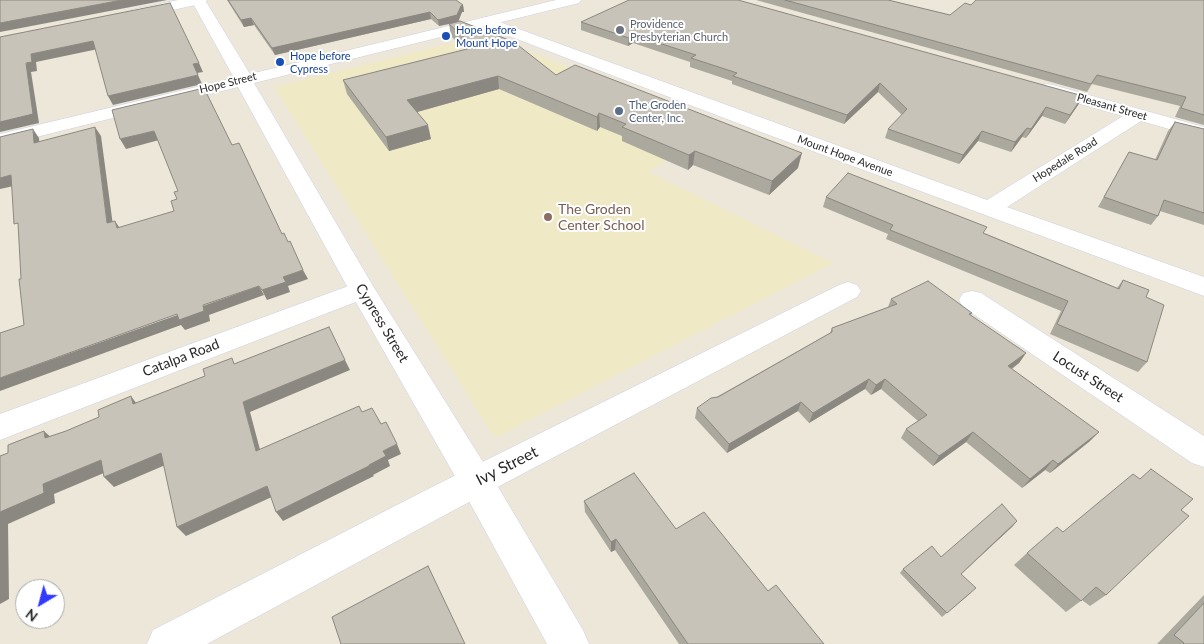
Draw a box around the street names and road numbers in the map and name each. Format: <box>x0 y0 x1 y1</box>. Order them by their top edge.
street label: Hope Street <box>198 70 258 96</box>
street label: Pleasant Street <box>1075 91 1149 123</box>
street label: Mount Hope Avenue <box>795 133 895 179</box>
street label: Hopedale Road <box>1030 135 1100 185</box>
street label: Cypress Street <box>352 281 412 365</box>
street label: Catalpa Road <box>140 336 222 380</box>
street label: Locust Street <box>1050 348 1126 406</box>
street label: Ivy Street <box>473 442 541 490</box>

